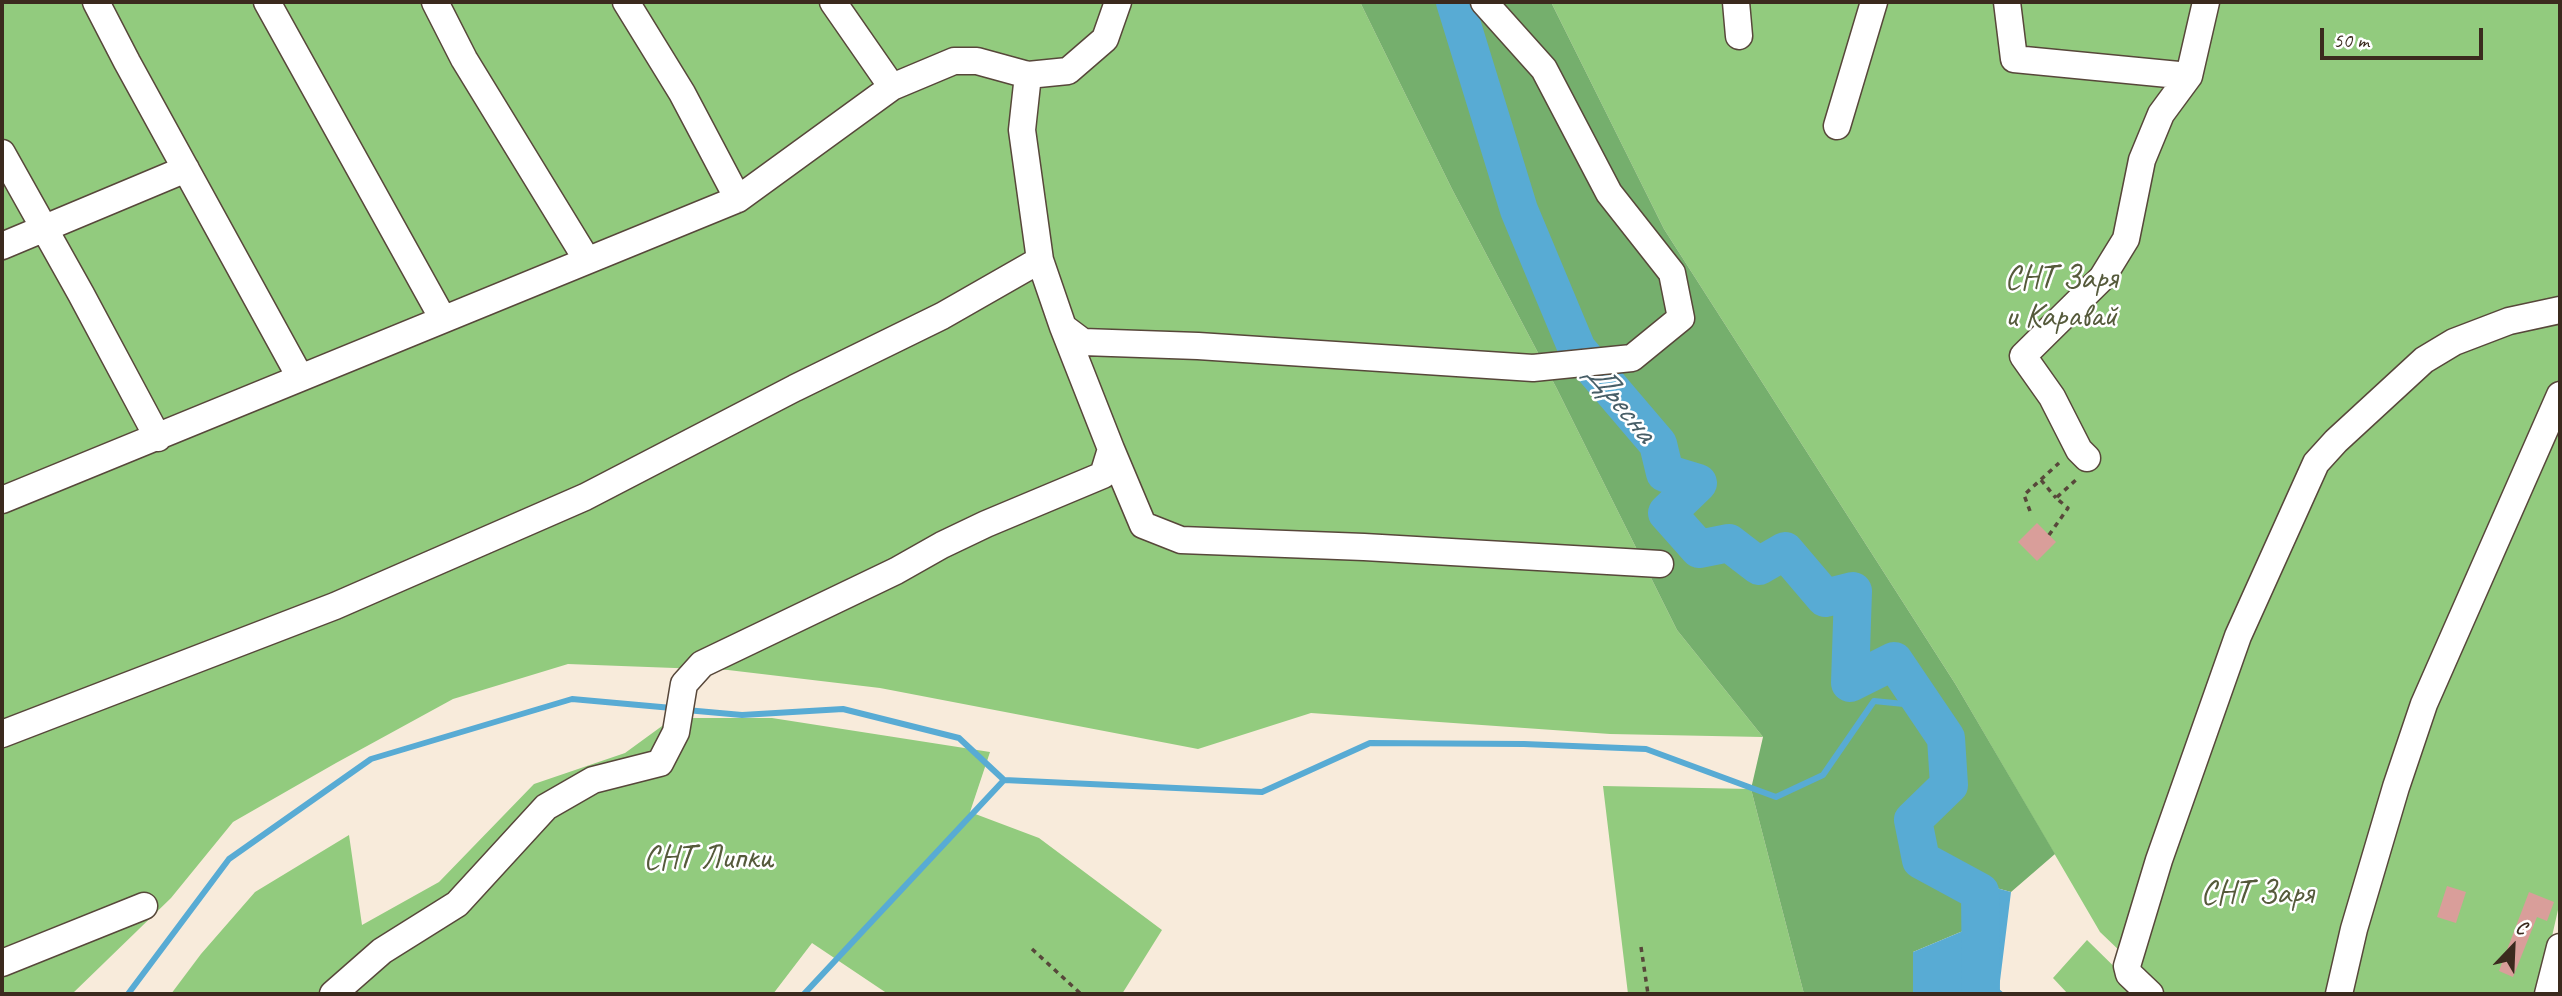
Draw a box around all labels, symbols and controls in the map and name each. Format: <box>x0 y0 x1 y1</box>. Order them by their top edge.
scale bar <box>2324 14 2487 58</box>
text: 50 m <box>2333 27 2369 53</box>
park label: СНТ Заря и Каравай <box>2005 259 2117 337</box>
water label: Дресна <box>1575 355 1665 451</box>
park label: СНТ Липки <box>643 839 773 879</box>
park label: СНТ Заря <box>2201 874 2313 914</box>
north arrow <box>2478 912 2548 982</box>
text: С <box>2512 915 2530 941</box>

